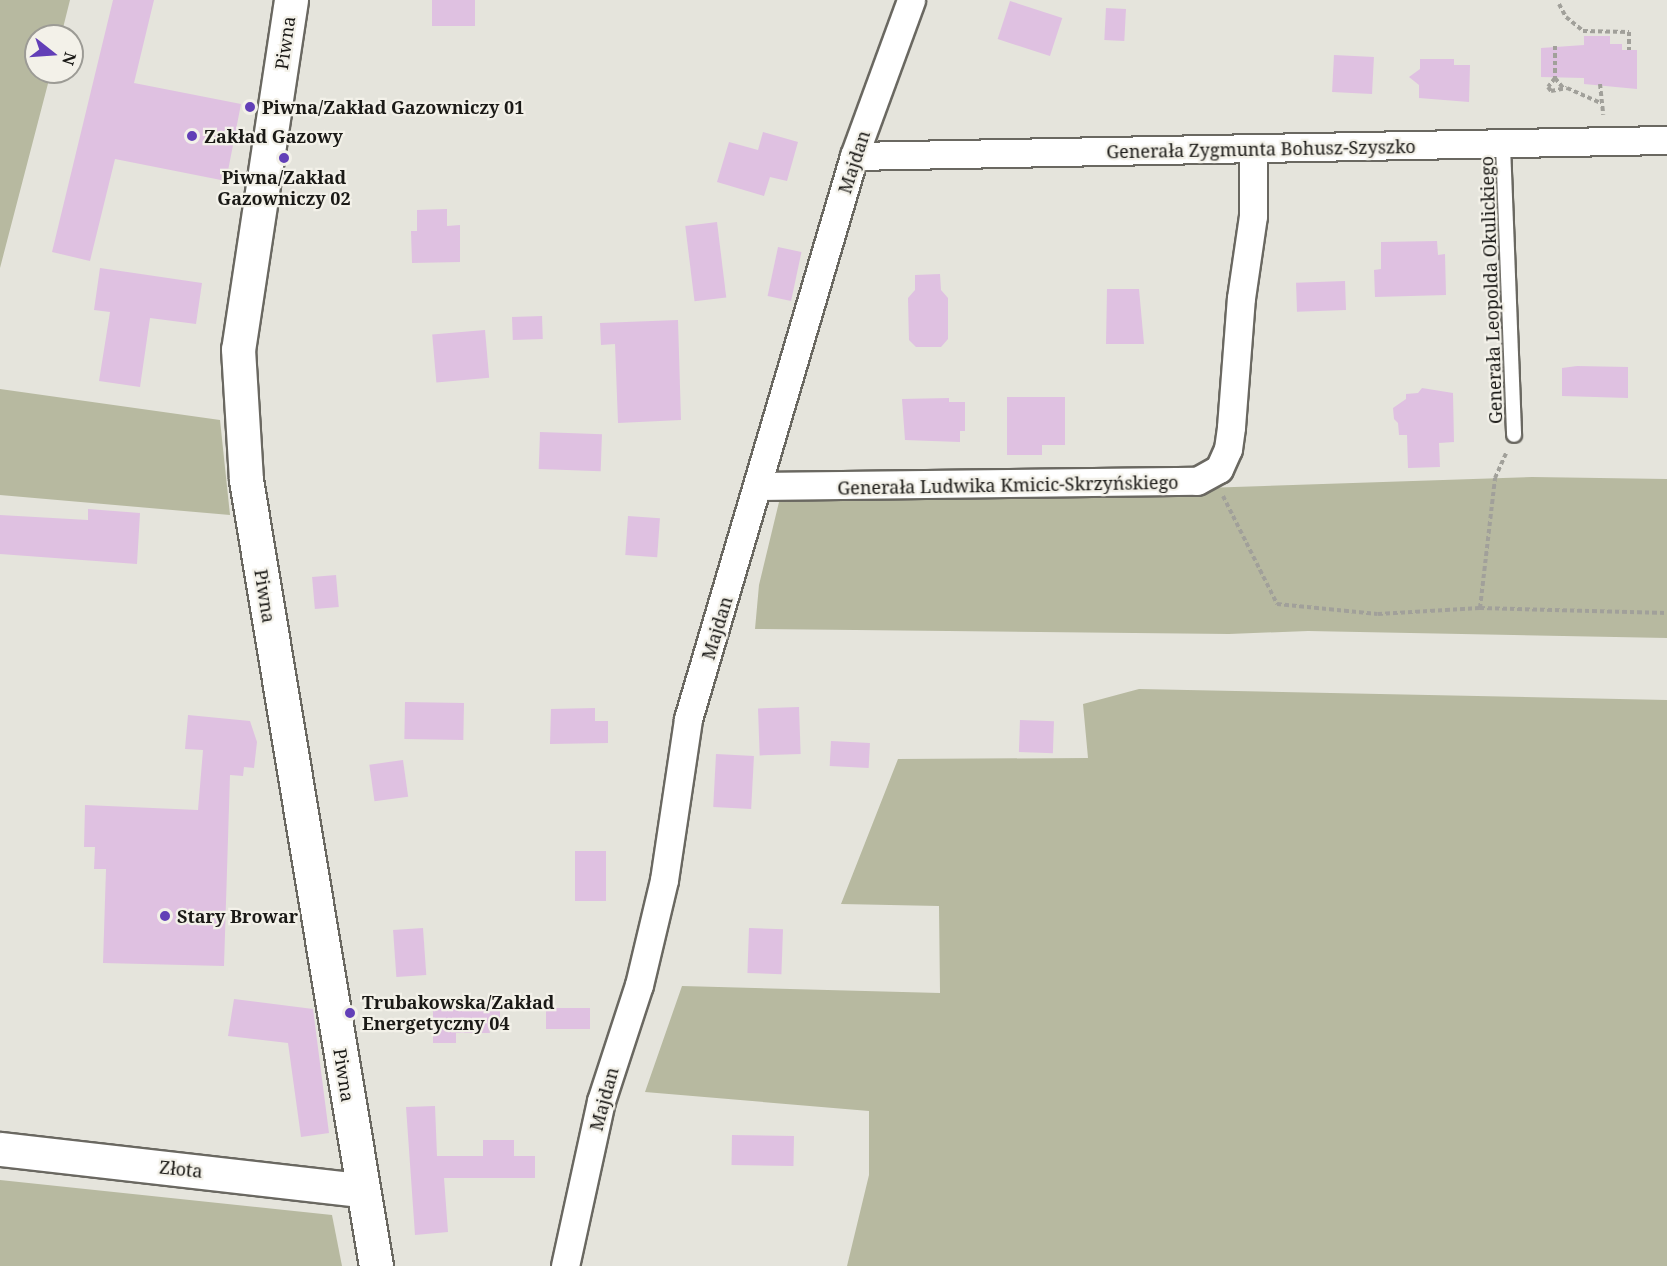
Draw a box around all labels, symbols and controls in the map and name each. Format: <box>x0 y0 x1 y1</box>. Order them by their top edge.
street label: Piwna <box>271 15 299 71</box>
north arrow <box>24 24 84 84</box>
text: N <box>57 49 82 68</box>
place label: Piwna/Zakład Gazowniczy 01 <box>262 96 524 118</box>
marker: Piwna/Zakład Gazowniczy 01 <box>243 100 257 114</box>
place label: Zakład Gazowy <box>204 125 343 147</box>
street label: Majdan <box>834 128 874 196</box>
marker: Zakład Gazowy <box>185 129 199 143</box>
street label: Generała Zygmunta Bohusz-Szyszko <box>1106 136 1416 162</box>
marker: Piwna/Zakład Gazowniczy 02 <box>277 151 291 165</box>
street label: Generała Leopolda Okulickiego <box>1476 156 1506 424</box>
place label: Piwna/Zakład Gazowniczy 02 <box>217 167 351 210</box>
street label: Generała Ludwika Kmicic-Skrzyńskiego <box>837 471 1179 499</box>
street label: Piwna <box>250 568 280 624</box>
street label: Majdan <box>697 594 737 662</box>
place label: Stary Browar <box>177 905 298 927</box>
marker: Stary Browar <box>158 909 172 923</box>
place label: Trubakowska/Zakład Energetyczny 04 <box>362 992 554 1034</box>
marker: Trubakowska/Zakład Energetyczny 04 <box>343 1006 357 1020</box>
street label: Piwna <box>329 1047 359 1103</box>
street label: Majdan <box>585 1065 623 1133</box>
street label: Złota <box>158 1156 204 1182</box>

